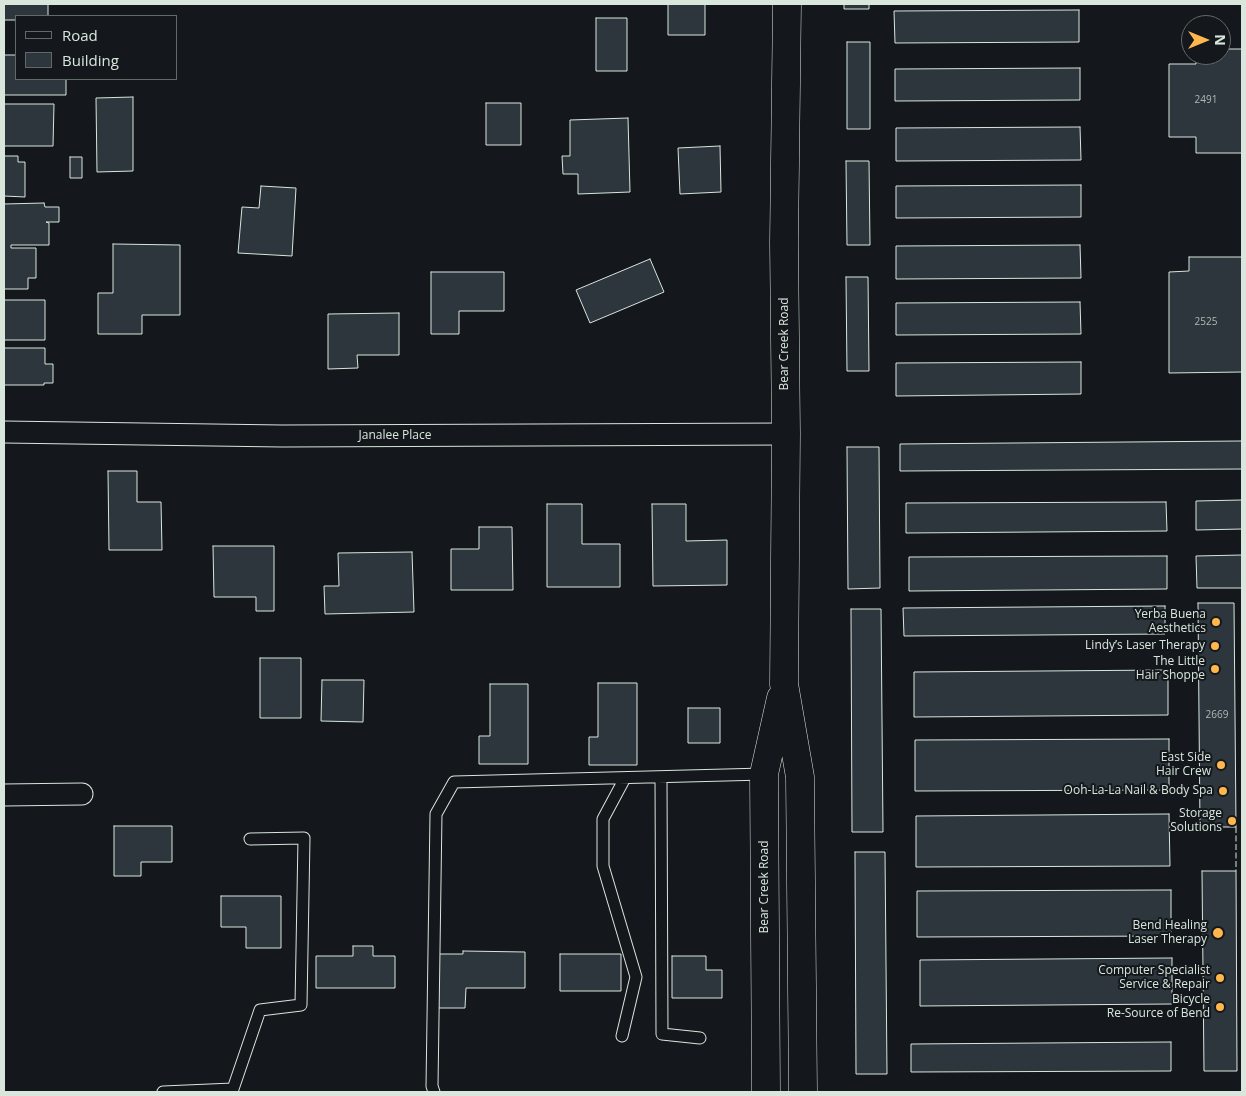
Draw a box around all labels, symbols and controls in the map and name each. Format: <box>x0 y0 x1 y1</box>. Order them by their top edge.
legend <box>15 15 178 80</box>
north arrow <box>1181 15 1231 65</box>
text: Road <box>62 25 98 45</box>
text: N <box>1211 34 1230 46</box>
text: Building <box>62 50 119 70</box>
house number: 2491 <box>1195 94 1217 106</box>
street label: Bear Creek Road <box>778 297 792 391</box>
house number: 2525 <box>1195 316 1217 328</box>
street label: Janalee Place <box>359 429 431 443</box>
place label: Yerba Buena Aesthetics <box>1135 608 1206 636</box>
marker: Yerba Buena Aesthetics <box>1210 616 1222 628</box>
place label: Lindy’s Laser Therapy <box>1085 639 1205 653</box>
marker: Lindy’s Laser Therapy <box>1209 640 1221 652</box>
place label: The Little Hair Shoppe <box>1136 655 1205 683</box>
marker: The Little Hair Shoppe <box>1209 663 1221 675</box>
house number: 2669 <box>1206 709 1228 721</box>
place label: East Side Hair Crew <box>1156 751 1211 779</box>
marker: East Side Hair Crew <box>1215 759 1227 771</box>
place label: Ooh-La-La Nail & Body Spa <box>1064 784 1213 798</box>
marker: Ooh-La-La Nail & Body Spa <box>1217 785 1229 797</box>
place label: Storage Solutions <box>1170 807 1222 835</box>
marker: Storage Solutions <box>1226 815 1238 827</box>
street label: Bear Creek Road <box>758 840 772 934</box>
place label: Bend Healing Laser Therapy <box>1128 919 1207 947</box>
marker: Bend Healing Laser Therapy <box>1211 926 1225 940</box>
place label: Computer Specialist Service & Repair <box>1098 964 1210 992</box>
marker: Computer Specialist Service & Repair <box>1214 972 1226 984</box>
place label: Bicycle Re-Source of Bend <box>1107 993 1210 1021</box>
marker: Bicycle Re-Source of Bend <box>1214 1001 1226 1013</box>

